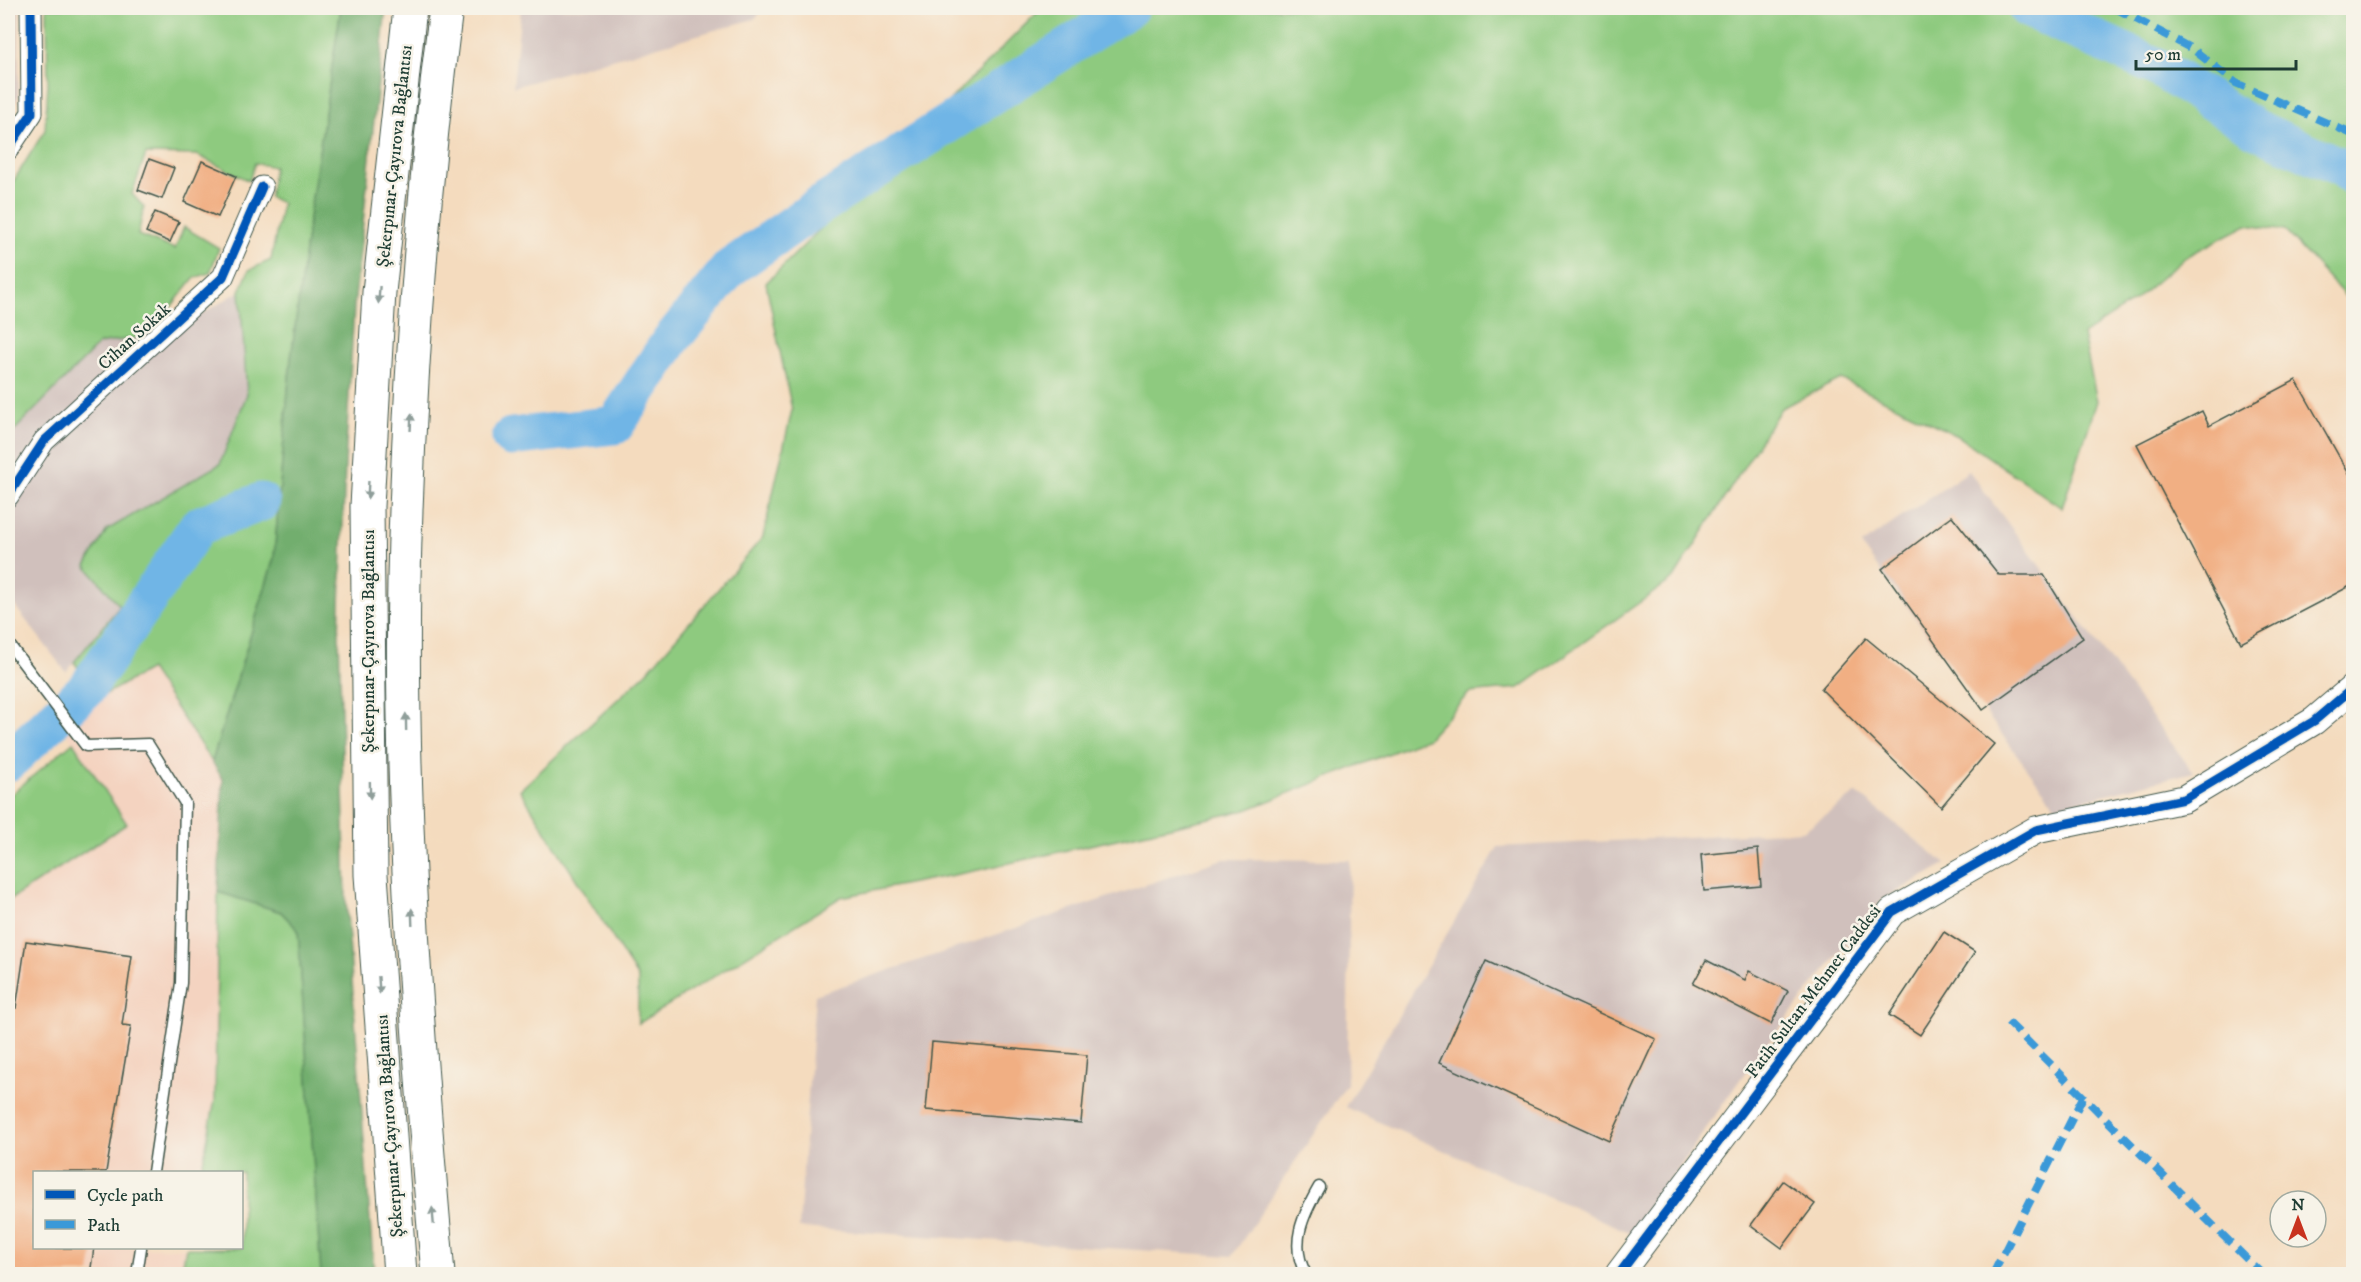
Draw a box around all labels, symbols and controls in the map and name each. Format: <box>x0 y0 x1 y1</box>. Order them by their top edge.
scale bar <box>2136 33 2296 71</box>
street label: Şekerpınar-Çayırova Bağlantısı <box>372 44 418 268</box>
text: 50 m <box>2145 44 2181 66</box>
one-way arrow <box>374 286 384 305</box>
street label: Cihan Sokak <box>94 298 176 375</box>
one-way arrow <box>406 413 416 432</box>
one-way arrow <box>363 481 373 500</box>
street label: Şekerpınar-Çayırova Bağlantısı <box>358 529 380 753</box>
one-way arrow <box>401 713 411 732</box>
one-way arrow <box>365 780 374 799</box>
street label: Fatih Sultan Mehmet Caddesi <box>1741 901 1886 1083</box>
one-way arrow <box>407 908 417 927</box>
one-way arrow <box>374 975 383 994</box>
street label: Şekerpınar-Çayırova Bağlantısı <box>371 1014 409 1238</box>
legend <box>33 1171 243 1249</box>
text: Cycle path <box>87 1185 164 1207</box>
north arrow <box>2268 1189 2328 1249</box>
text: N <box>2291 1195 2305 1215</box>
one-way arrow <box>428 1207 438 1226</box>
text: Path <box>87 1215 121 1237</box>

